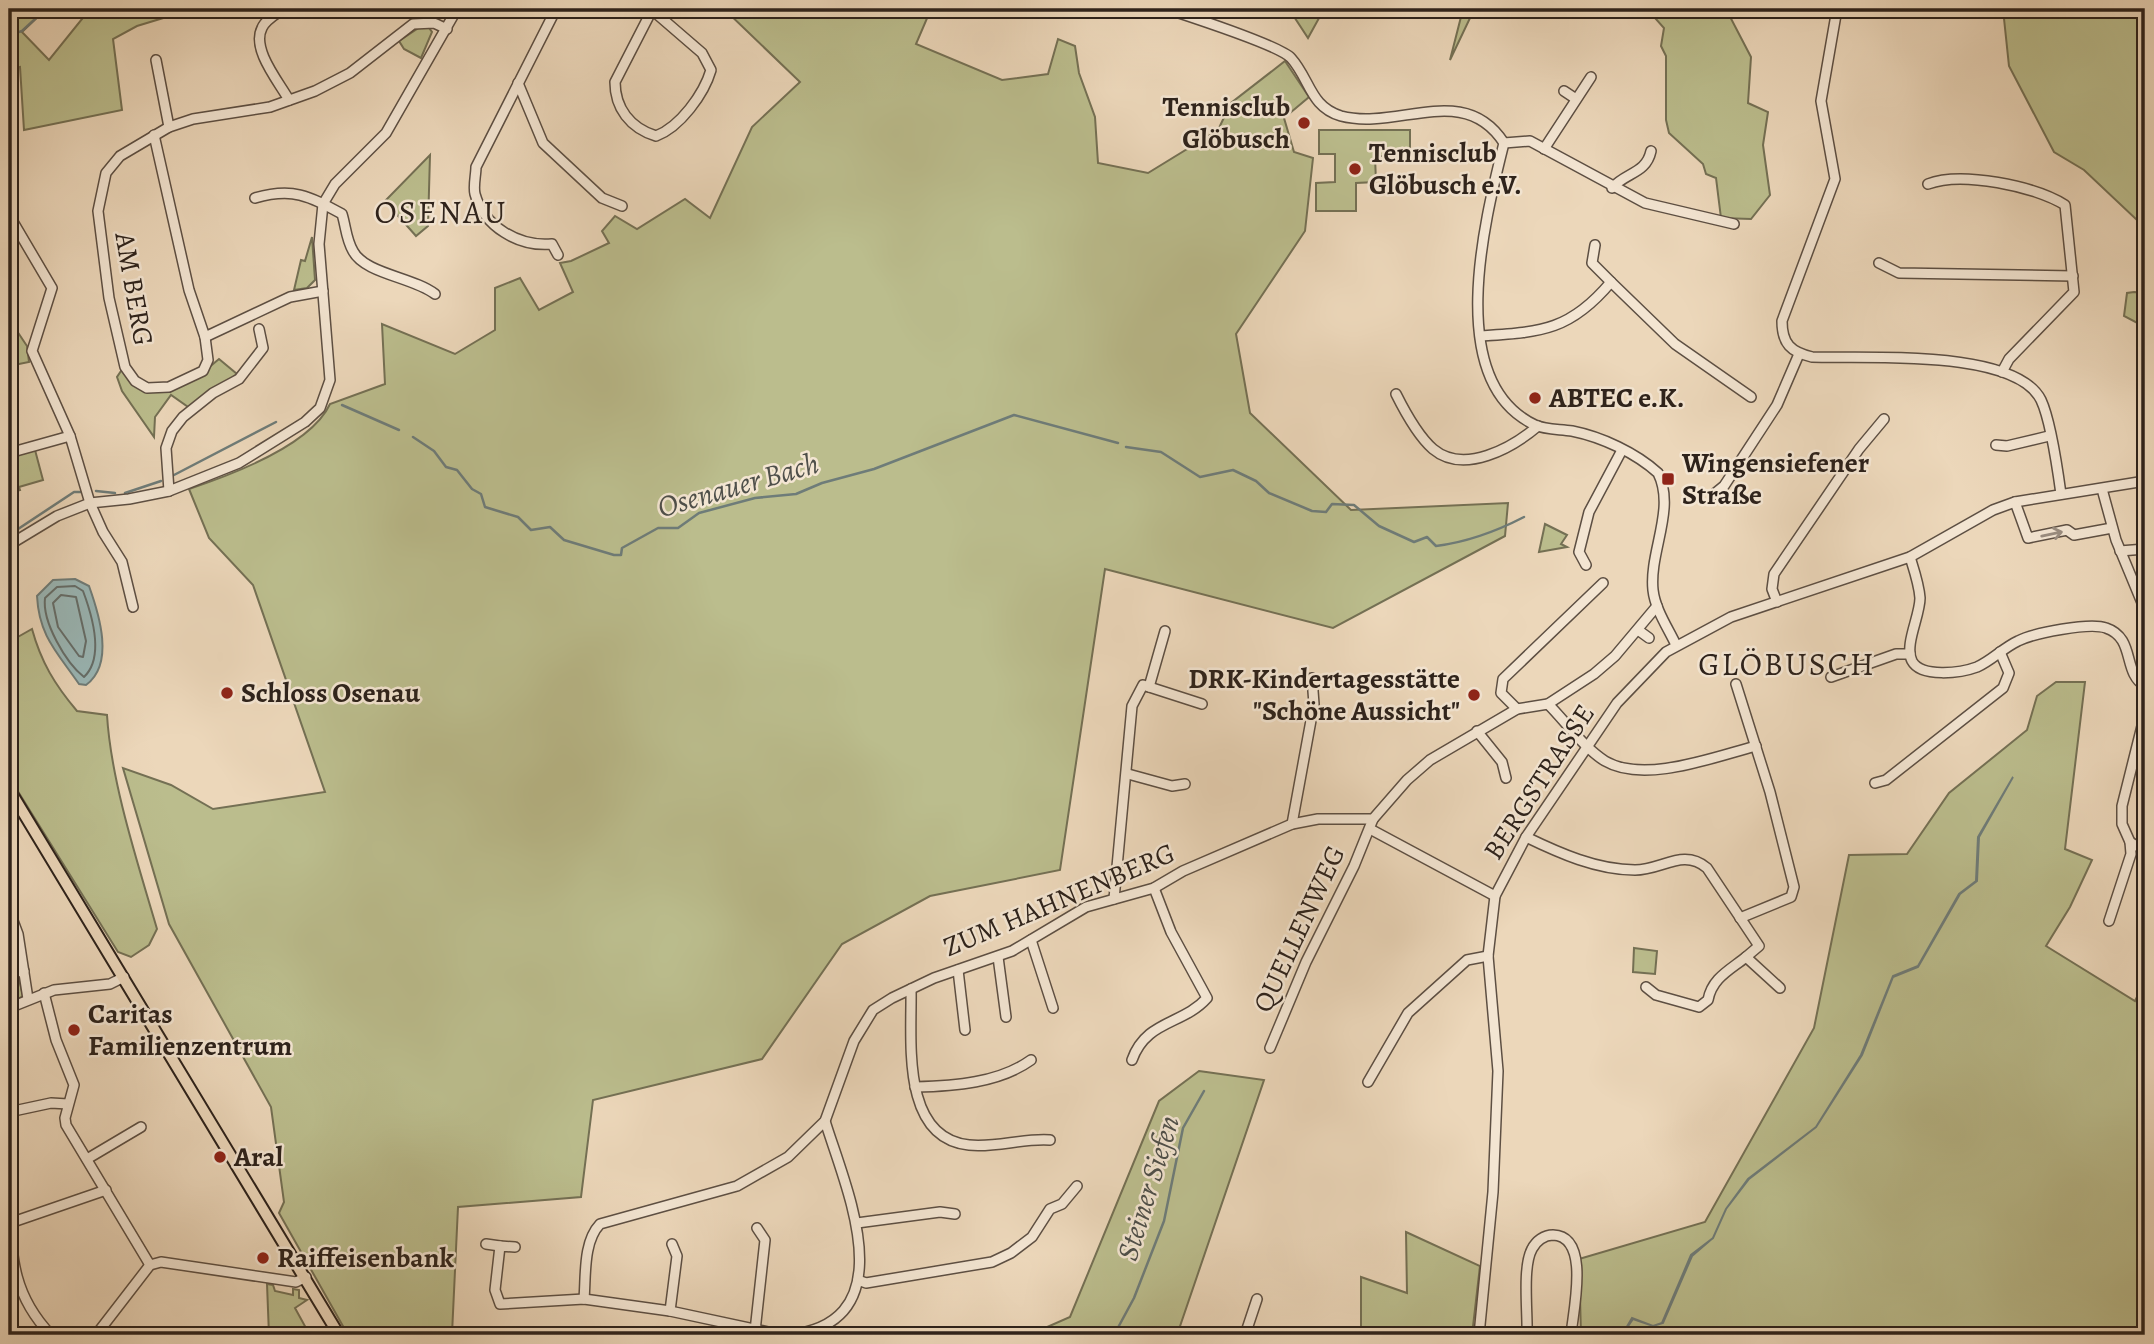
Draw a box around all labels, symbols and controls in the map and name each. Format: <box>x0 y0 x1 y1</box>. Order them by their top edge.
place label: Tennisclub Glöbusch <box>1162 88 1290 158</box>
marker: Tennisclub Glöbusch <box>1296 115 1312 131</box>
place label: Tennisclub Glöbusch e.V. <box>1369 134 1522 204</box>
marker: Tennisclub Glöbusch e.V. <box>1347 161 1363 177</box>
district label: OSENAU <box>375 190 507 234</box>
street label: AM BERG <box>105 228 163 349</box>
place label: ABTEC e.K. <box>1548 379 1684 417</box>
marker: ABTEC e.K. <box>1527 390 1543 406</box>
water label: Osenauer Bach <box>653 443 823 527</box>
place label: Wingensiefener Straße <box>1681 444 1870 514</box>
marker: Wingensiefener Straße <box>1660 471 1676 487</box>
one-way arrow <box>2040 526 2063 540</box>
district label: GLÖBUSCH <box>1698 642 1876 686</box>
place label: DRK-Kindertagesstätte "Schöne Aussicht" <box>1188 660 1460 730</box>
place label: Schloss Osenau <box>241 674 421 712</box>
marker: Schloss Osenau <box>219 685 235 701</box>
marker: DRK-Kindertagesstätte "Schöne Aussicht" <box>1466 687 1482 703</box>
street label: BERGSTRASSE <box>1474 697 1604 867</box>
street label: ZUM HAHNENBERG <box>937 834 1181 966</box>
street label: QUELLENWEG <box>1244 839 1354 1019</box>
place label: Caritas Familienzentrum <box>88 995 292 1065</box>
marker: Caritas Familienzentrum <box>66 1022 82 1038</box>
water label: Steiner Siefen <box>1107 1111 1189 1265</box>
place label: Aral <box>233 1138 284 1176</box>
marker: Aral <box>212 1149 228 1165</box>
place label: Raiffeisenbank <box>277 1239 455 1277</box>
marker: Raiffeisenbank <box>255 1250 271 1266</box>

